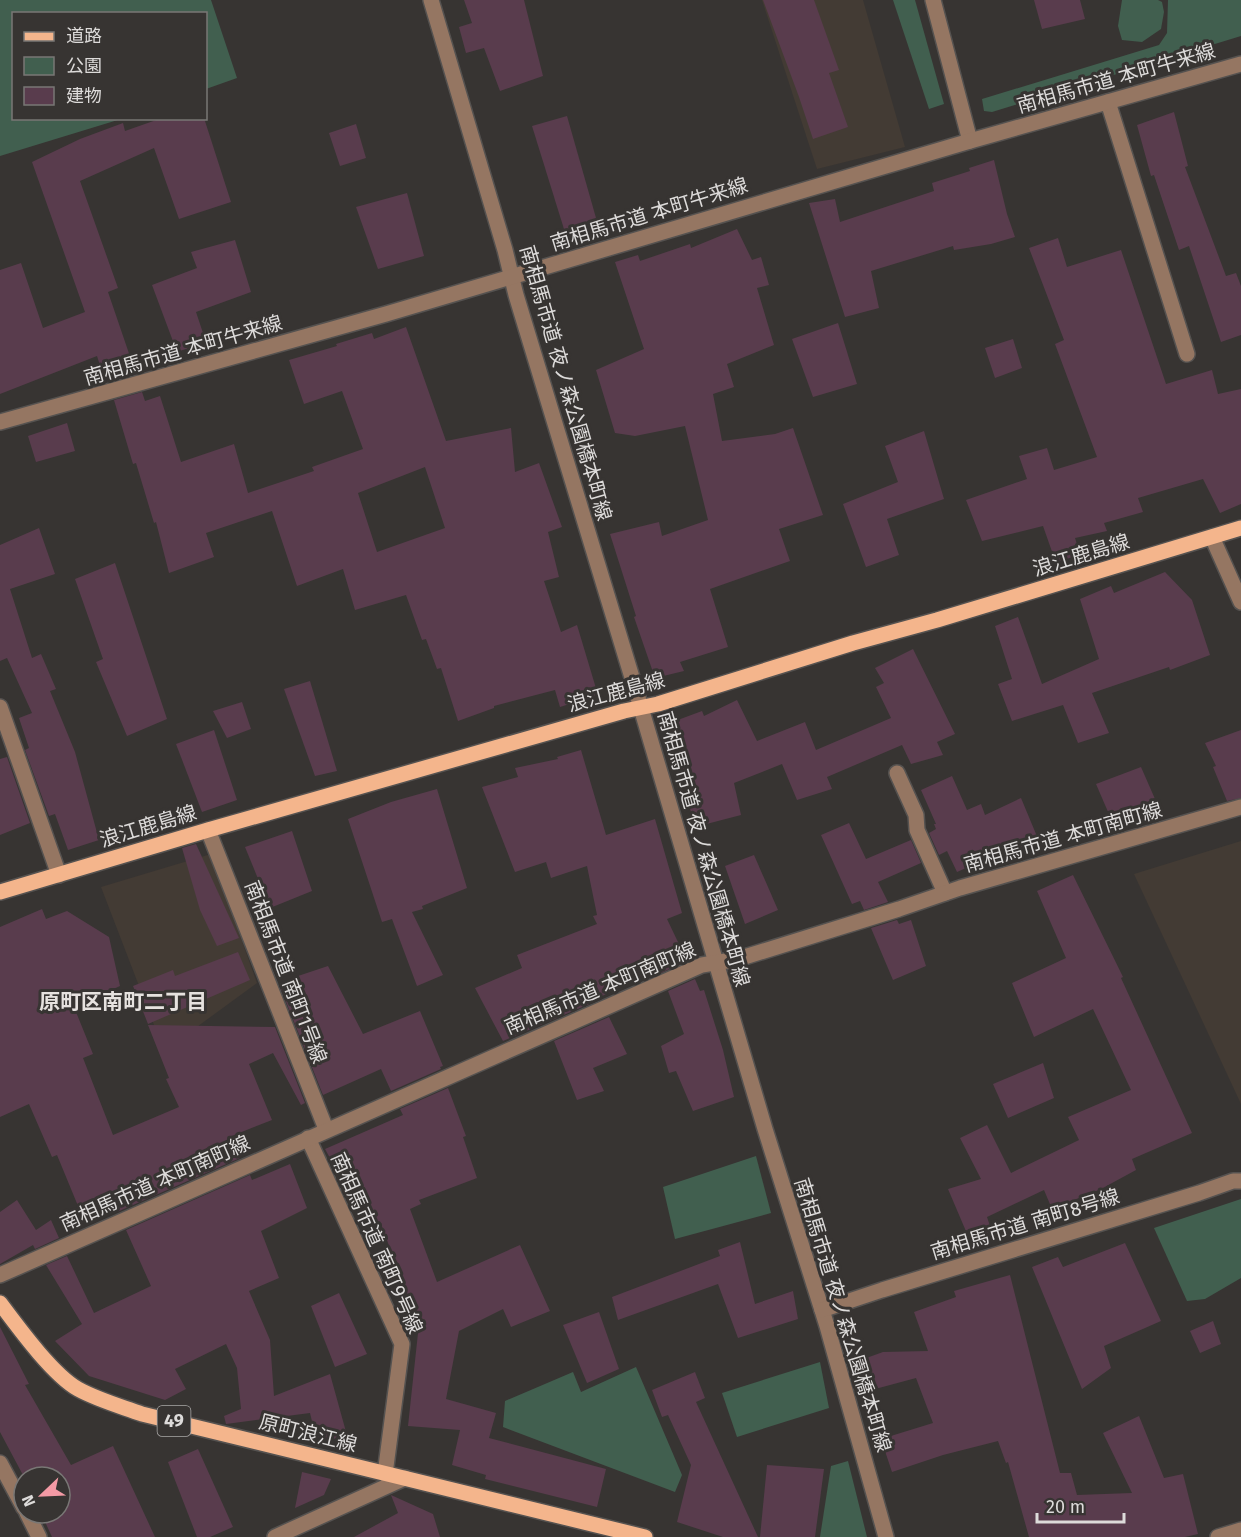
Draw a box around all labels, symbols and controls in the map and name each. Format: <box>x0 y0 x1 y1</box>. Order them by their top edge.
legend <box>12 12 207 120</box>
text: 道路 <box>66 25 102 47</box>
street label: 南相馬市道 本町牛来線 <box>1014 38 1218 118</box>
text: 公園 <box>66 55 102 77</box>
text: 建物 <box>66 85 102 107</box>
street label: 南相馬市道 本町牛来線 <box>547 173 751 255</box>
street label: 南相馬市道 夜ノ森公園橋本町線 <box>515 243 617 523</box>
street label: 南相馬市道 本町牛来線 <box>81 310 285 390</box>
street label: 浪江鹿島線 <box>1030 529 1132 581</box>
street label: 浪江鹿島線 <box>565 667 667 717</box>
street label: 南相馬市道 夜ノ森公園橋本町線 <box>653 709 755 989</box>
street label: 南相馬市道 本町南町線 <box>961 797 1165 877</box>
street label: 浪江鹿島線 <box>97 800 199 852</box>
street label: 南相馬市道 南町1号線 <box>240 877 332 1067</box>
street label: 南相馬市道 本町南町線 <box>501 937 699 1039</box>
district label: 原町区南町二丁目 <box>39 989 207 1015</box>
street label: 南相馬市道 本町南町線 <box>56 1130 254 1236</box>
street label: 南相馬市道 南町9号線 <box>326 1149 428 1337</box>
street label: 南相馬市道 夜ノ森公園橋本町線 <box>790 1175 896 1455</box>
street label: 南相馬市道 南町8号線 <box>928 1184 1122 1264</box>
road number: 49 <box>158 1406 190 1436</box>
street label: 原町浪江線 <box>257 1409 359 1457</box>
north arrow <box>12 1465 72 1525</box>
scale bar <box>1037 1486 1124 1524</box>
text: N <box>18 1492 39 1509</box>
text: 20 m <box>1046 1496 1085 1518</box>

